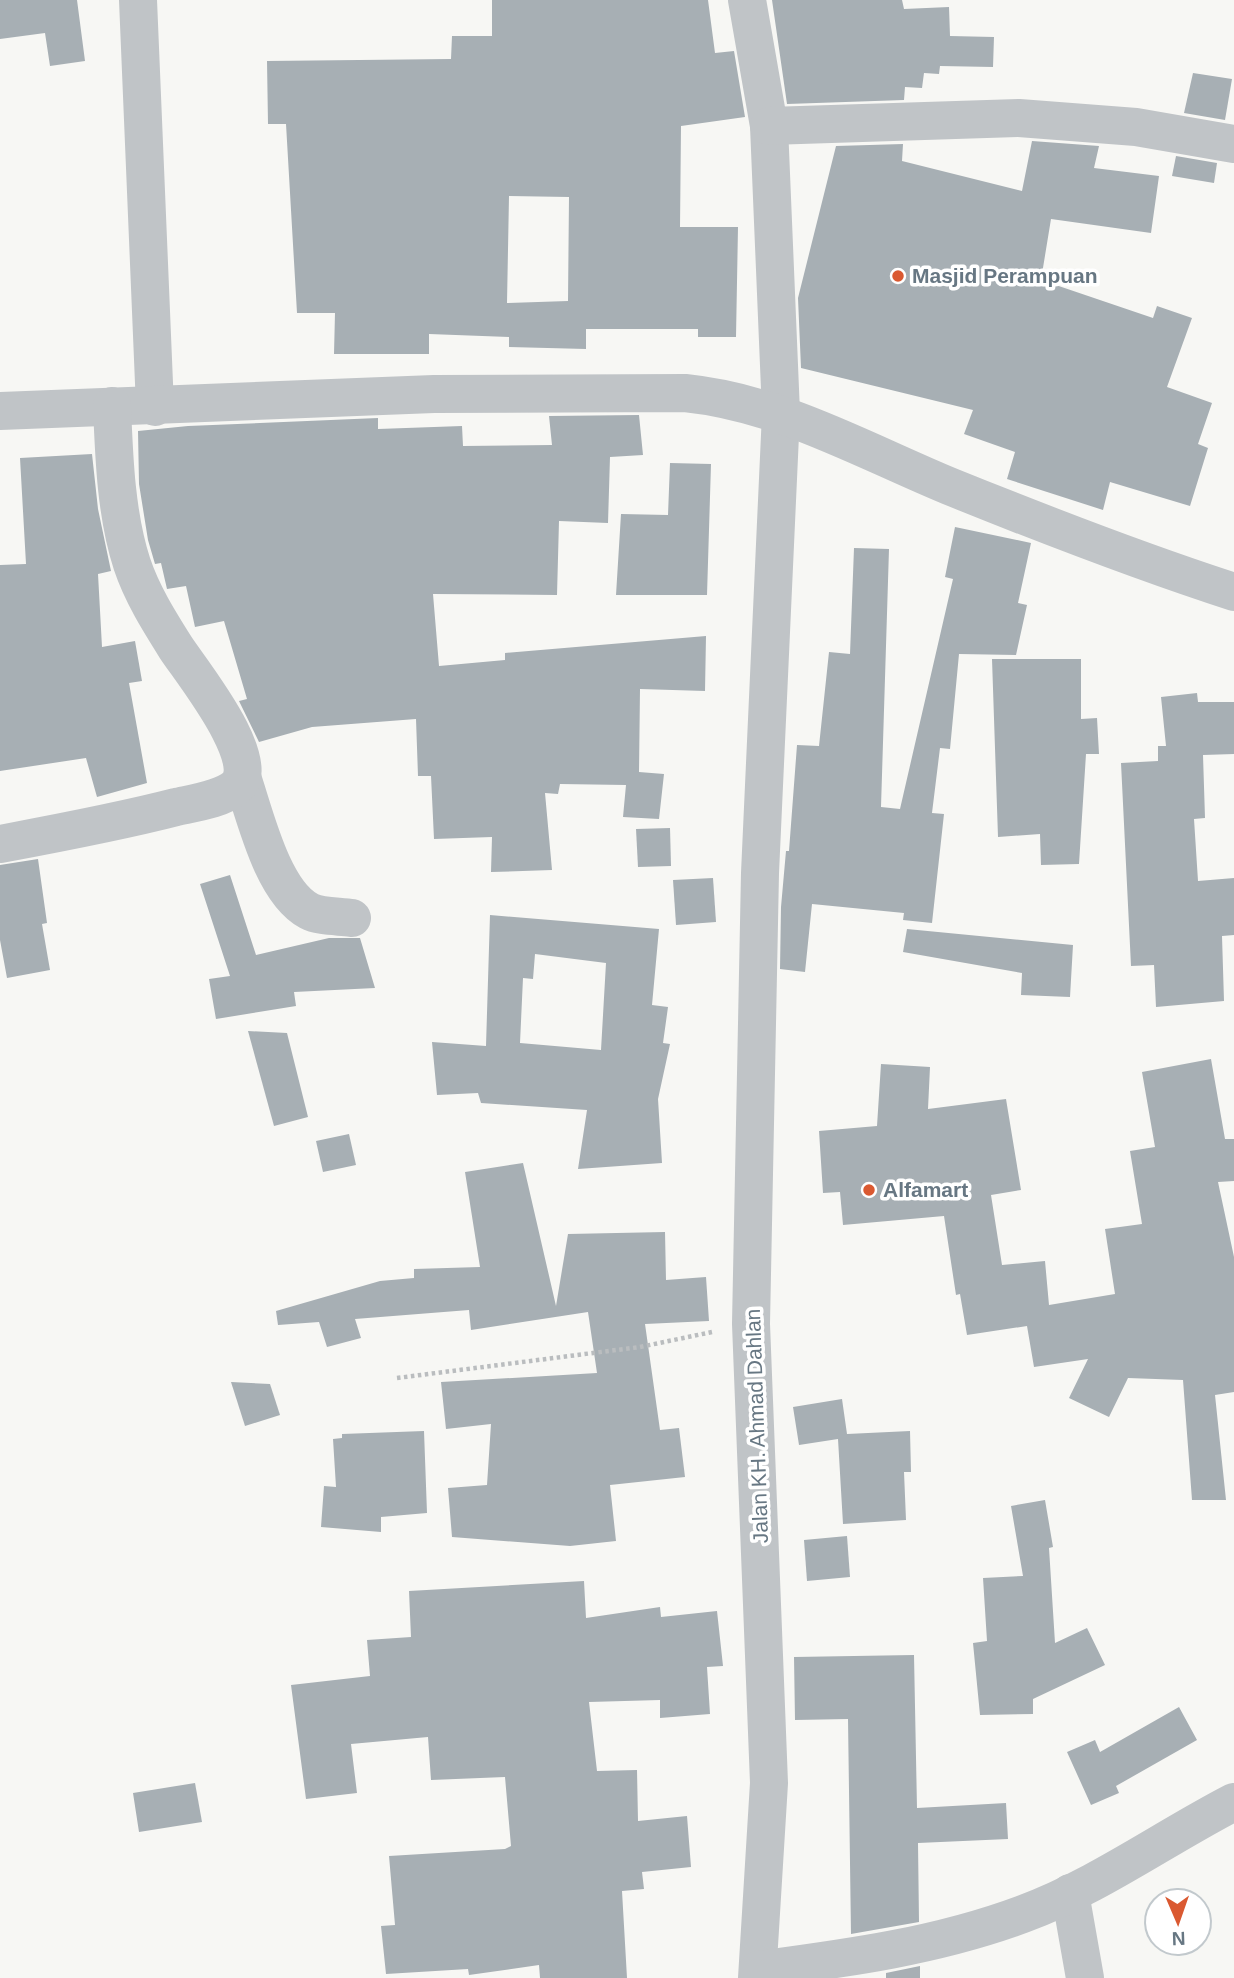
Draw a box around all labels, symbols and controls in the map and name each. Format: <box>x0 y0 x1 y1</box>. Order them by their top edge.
place label: Masjid Perampuan <box>912 264 1098 287</box>
marker: Masjid Perampuan <box>890 268 906 284</box>
place label: Alfamart <box>883 1178 968 1201</box>
marker: Alfamart <box>861 1182 877 1198</box>
street label: Jalan KH. Ahmad Dahlan <box>741 1308 772 1544</box>
north arrow <box>1143 1887 1213 1957</box>
text: N <box>1171 1928 1186 1949</box>

